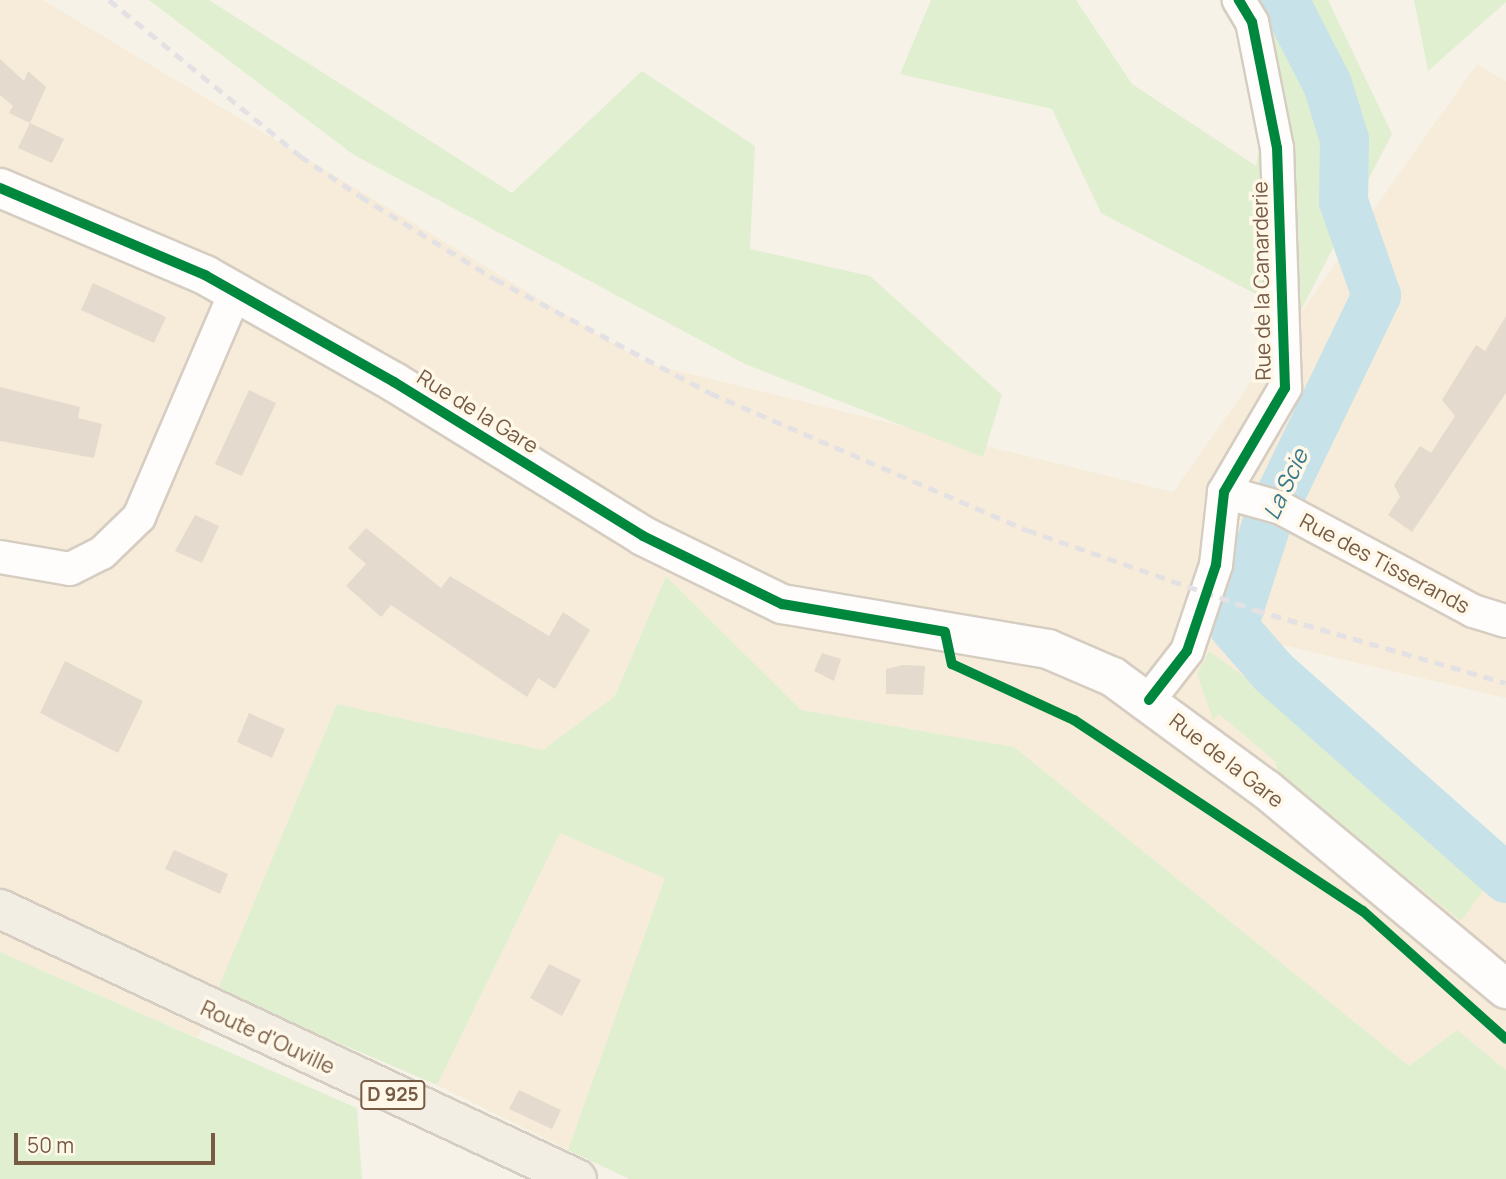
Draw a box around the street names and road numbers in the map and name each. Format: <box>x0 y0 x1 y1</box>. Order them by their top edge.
street label: Rue de la Canarderie <box>1247 181 1275 381</box>
street label: Rue de la Gare <box>413 364 543 458</box>
street label: Rue des Tisserands <box>1296 508 1474 618</box>
street label: Rue de la Gare <box>1165 708 1289 812</box>
street label: Route d'Ouville <box>197 995 339 1079</box>
road number: D 925 <box>360 1079 426 1110</box>

